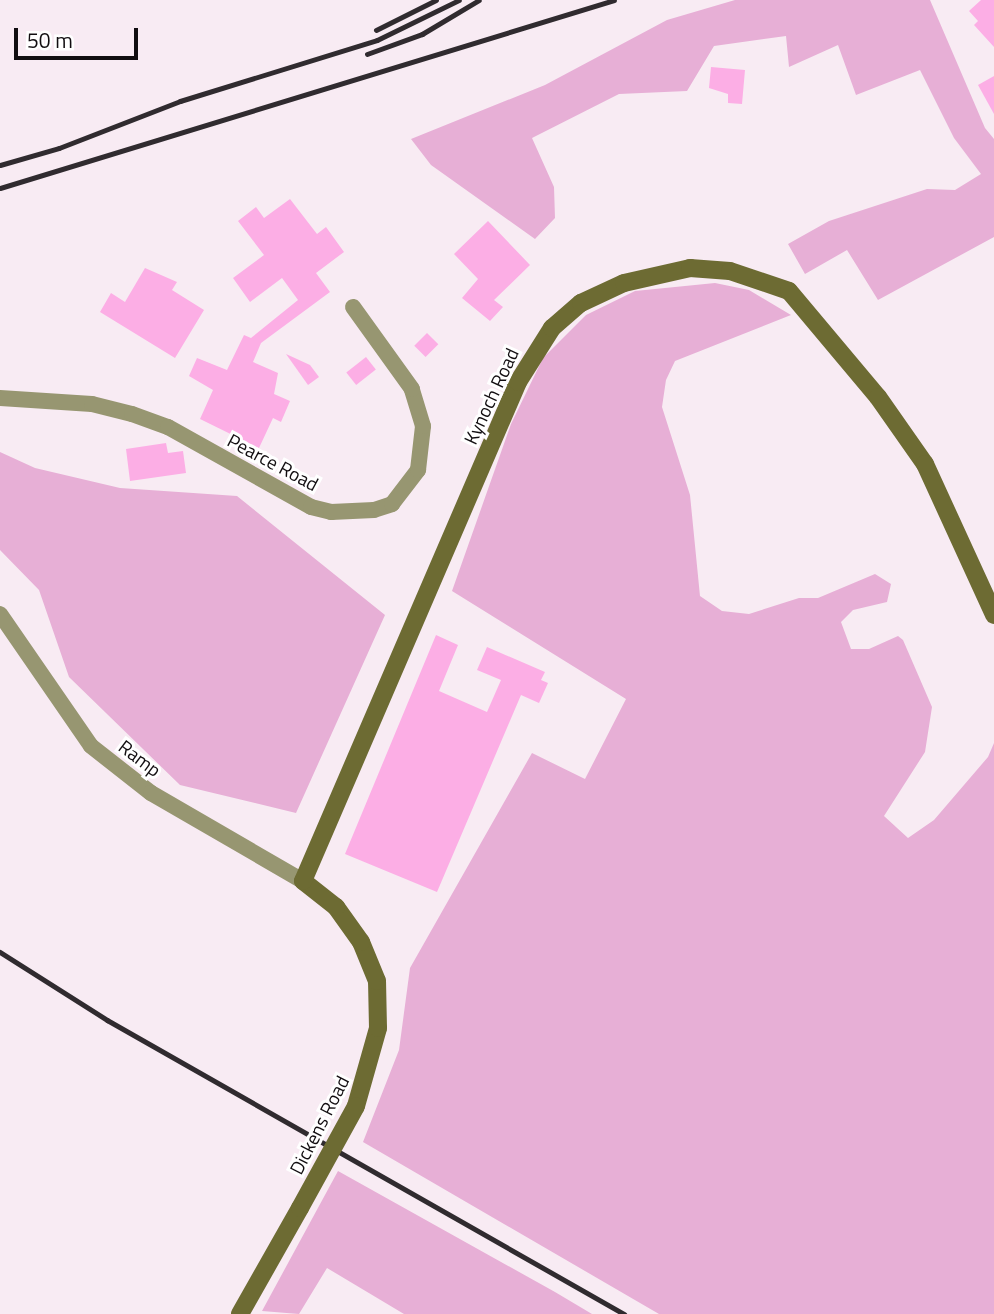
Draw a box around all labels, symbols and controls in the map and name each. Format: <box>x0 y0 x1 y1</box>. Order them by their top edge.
scale bar <box>18 14 142 58</box>
text: 50 m <box>27 24 73 56</box>
street label: Kynoch Road <box>459 344 523 448</box>
street label: Pearce Road <box>224 429 322 495</box>
street label: Ramp <box>114 735 166 781</box>
street label: Dickens Road <box>284 1072 354 1178</box>

